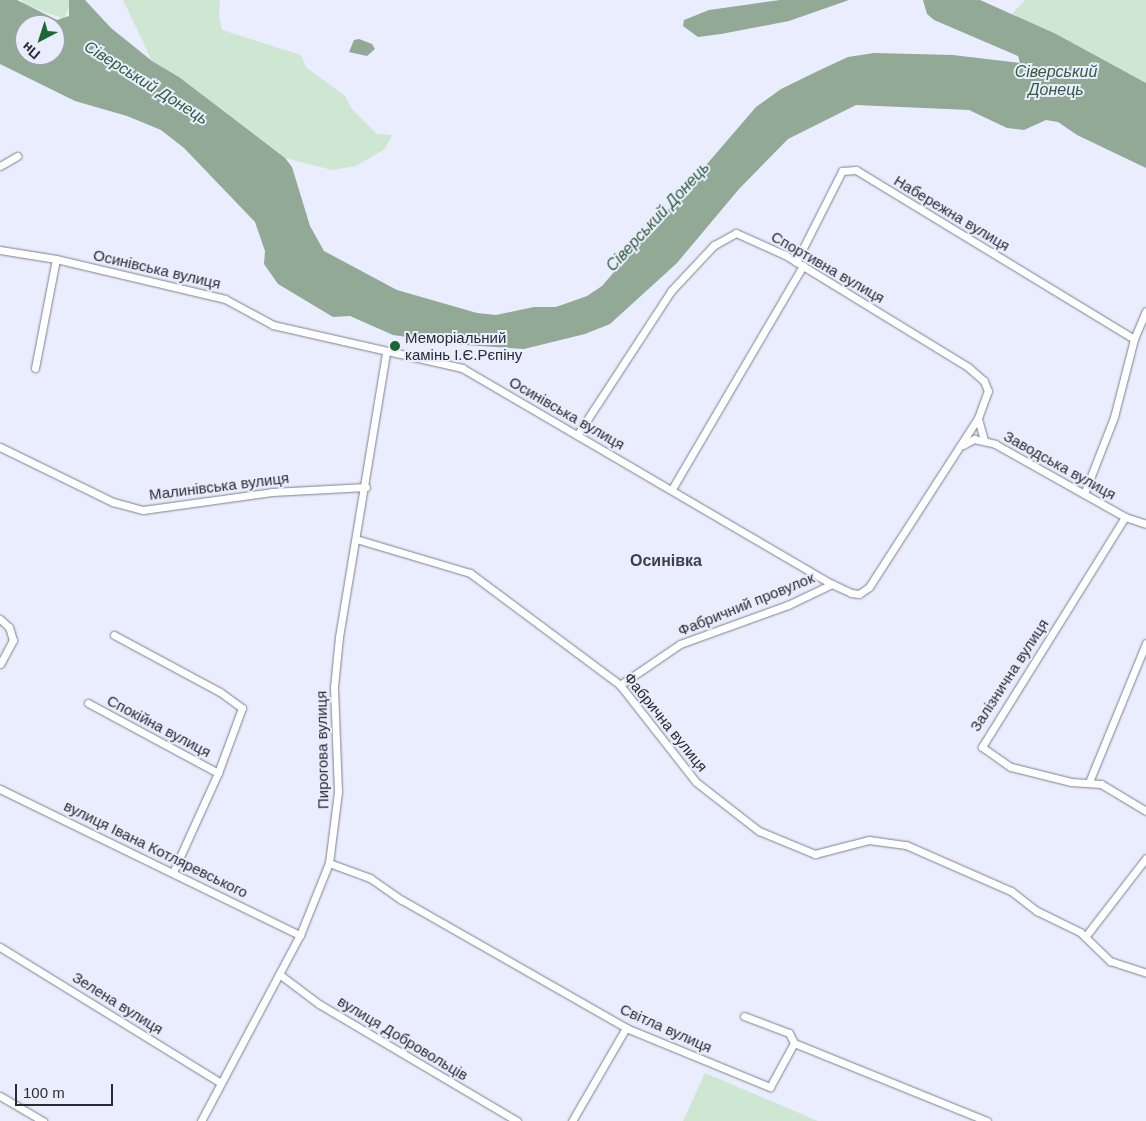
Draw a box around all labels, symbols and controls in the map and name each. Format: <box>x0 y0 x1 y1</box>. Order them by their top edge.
north arrow <box>15 15 65 65</box>
water label: Сіверський Донець <box>80 37 212 129</box>
text: Пн <box>19 39 43 63</box>
water label: Сіверський Донець <box>1015 62 1097 100</box>
water label: Сіверський Донець <box>602 158 714 276</box>
street label: Набережна вулиця <box>891 171 1013 255</box>
street label: Спортивна вулиця <box>768 227 888 307</box>
street label: Осинівська вулиця <box>91 246 223 292</box>
place label: Меморіальний камінь І.Є.Рєпіну <box>405 328 522 363</box>
marker: Меморіальний камінь І.Є.Рєпіну <box>389 340 401 352</box>
street label: Осинівська вулиця <box>506 373 628 453</box>
street label: Заводська вулиця <box>1001 427 1119 503</box>
street label: Малинівська вулиця <box>148 468 290 504</box>
district label: Осинівка <box>630 551 702 571</box>
street label: Фабричний провулок <box>675 568 817 640</box>
street label: Залізнична вулиця <box>966 615 1052 735</box>
street label: Фабрична вулиця <box>621 669 711 775</box>
street label: Спокійна вулиця <box>104 691 214 761</box>
street label: Пирогова вулиця <box>312 691 332 809</box>
street label: вулиця Івана Котляревського <box>61 797 251 901</box>
street label: Зелена вулиця <box>69 968 167 1038</box>
street label: вулиця Добровольців <box>334 992 472 1084</box>
street label: Світла вулиця <box>617 1000 715 1056</box>
scale bar <box>18 1074 115 1106</box>
text: 100 m <box>23 1084 65 1101</box>

